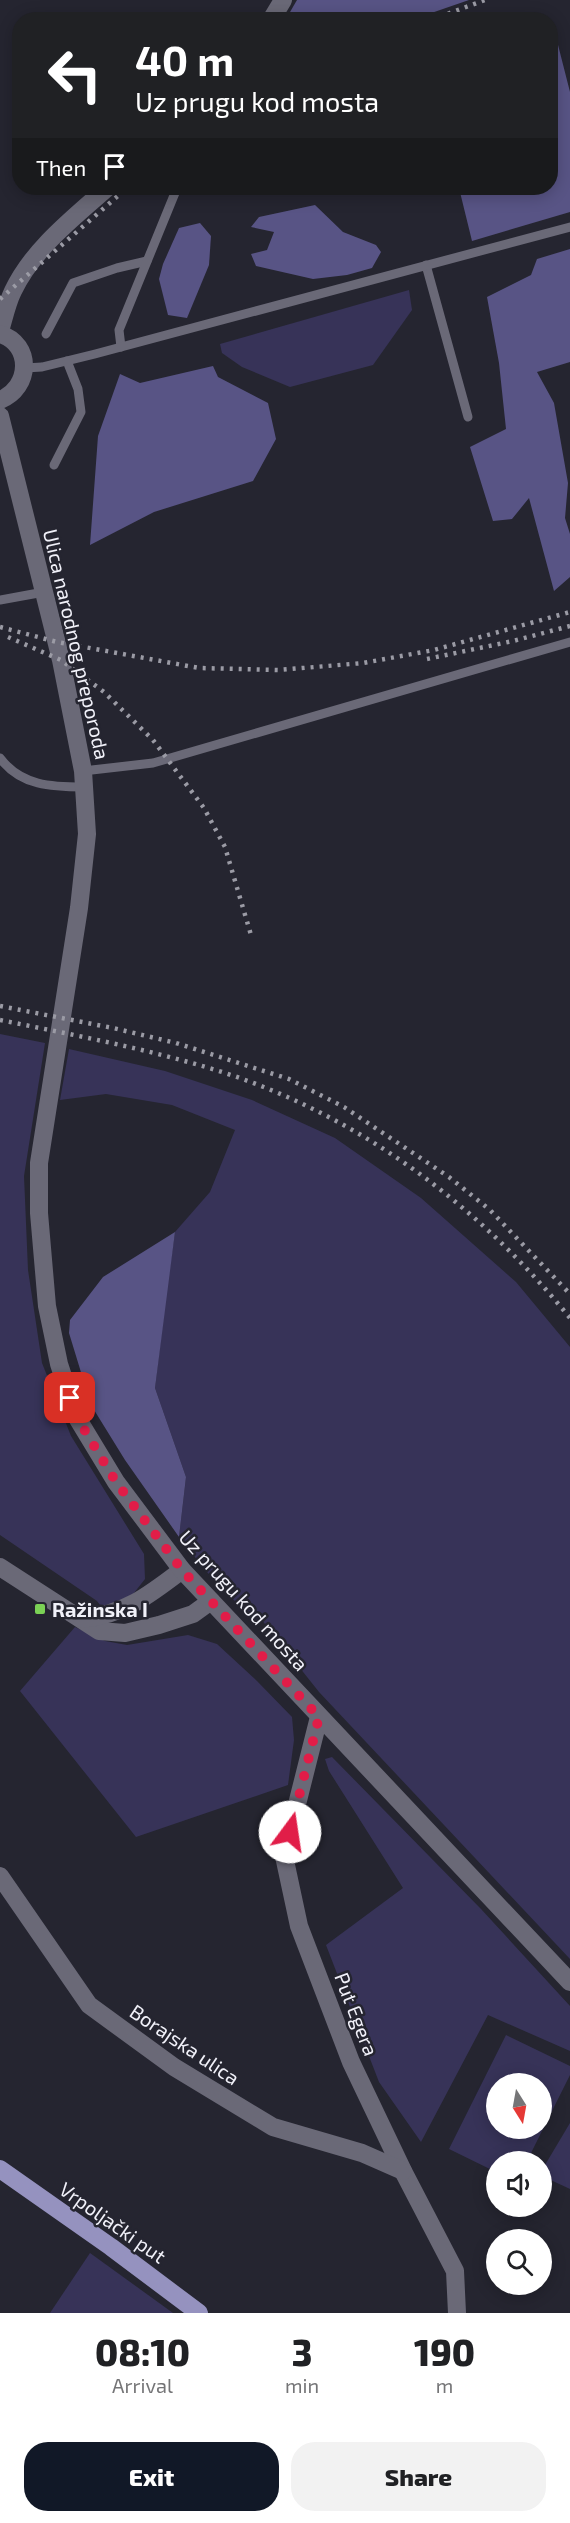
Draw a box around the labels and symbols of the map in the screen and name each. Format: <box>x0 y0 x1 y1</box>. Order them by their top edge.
street label: Ulica narodnog preporoda <box>39 526 115 762</box>
pin <box>44 1372 95 1423</box>
street label: Uz prugu kod mosta <box>175 1525 313 1675</box>
place label: Ražinska I <box>52 1597 148 1621</box>
marker: Ražinska I <box>33 1602 47 1616</box>
position arrow <box>258 1800 322 1864</box>
street label: Put Egera <box>330 1969 384 2059</box>
street label: Borajska ulica <box>126 1999 244 2089</box>
north arrow <box>486 2073 552 2139</box>
street label: Vrpoljački put <box>55 2176 171 2268</box>

